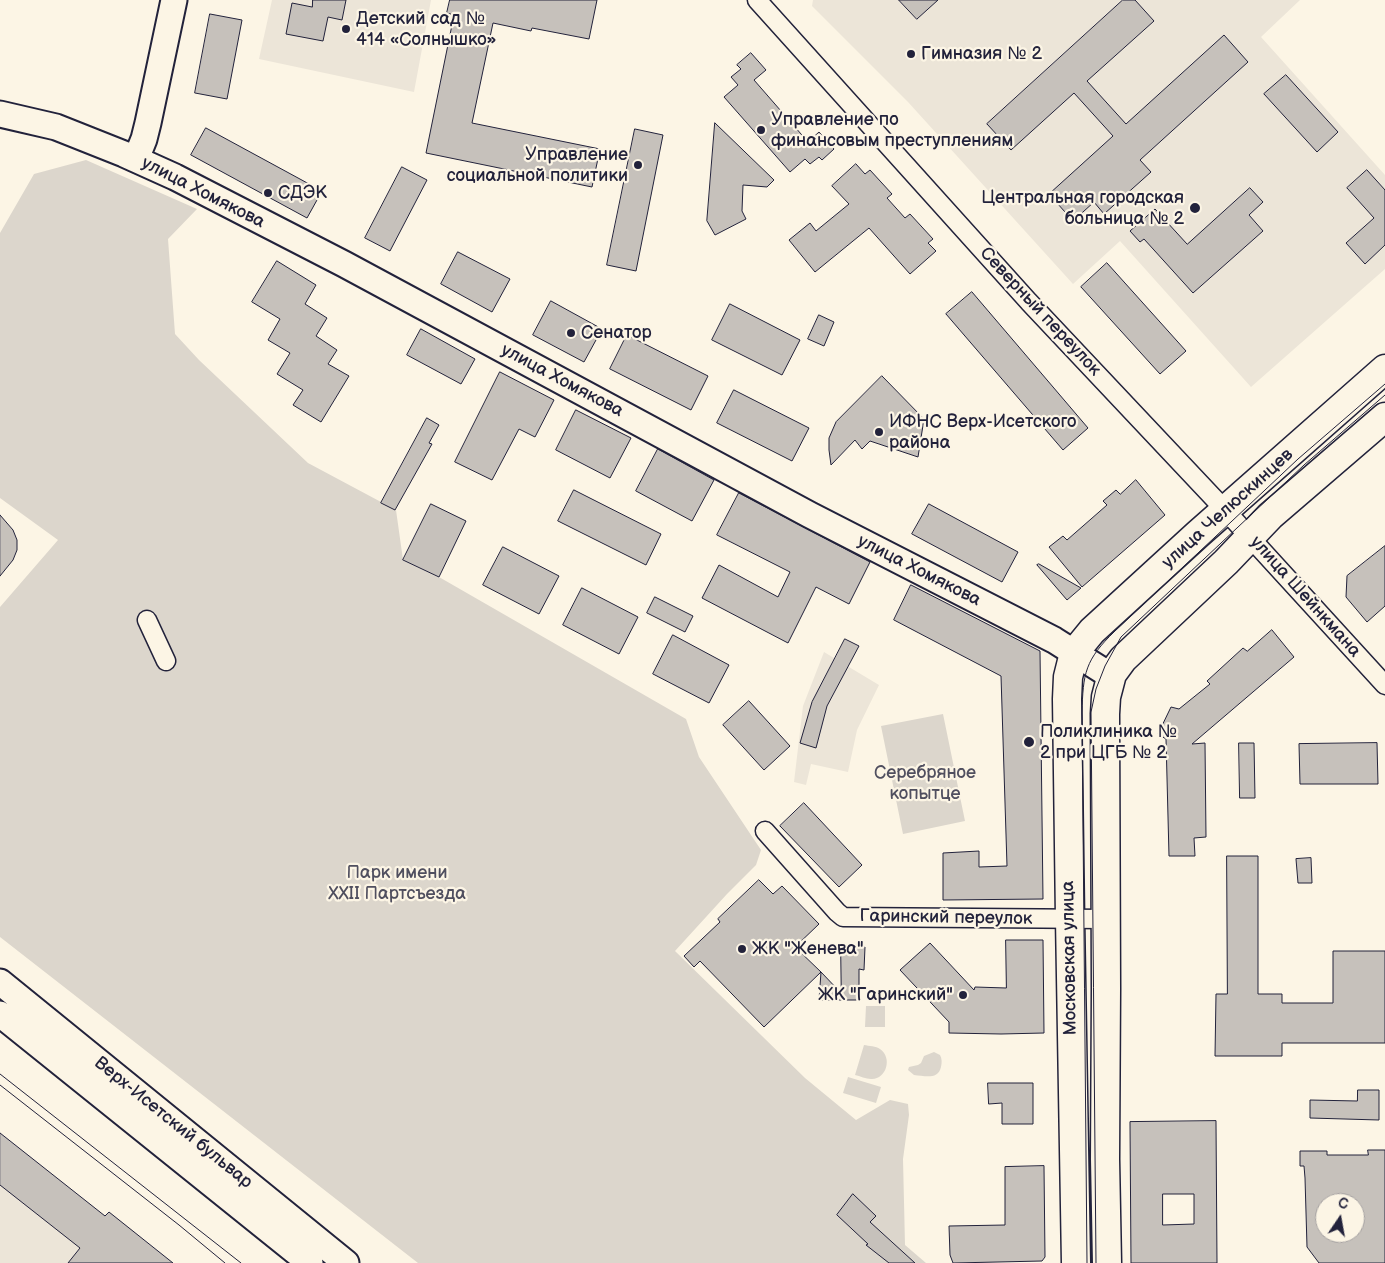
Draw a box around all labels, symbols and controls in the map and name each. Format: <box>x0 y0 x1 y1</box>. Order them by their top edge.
place label: Детский сад № 414 «Солнышко» <box>356 8 497 50</box>
marker: Детский сад № 414 «Солнышко» <box>340 23 352 35</box>
place label: Гимназия № 2 <box>921 43 1042 65</box>
marker: Гимназия № 2 <box>905 48 917 60</box>
place label: Управление по финансовым преступлениям <box>771 109 1013 152</box>
marker: Управление по финансовым преступлениям <box>755 124 767 136</box>
place label: Управление социальной политики <box>447 144 628 186</box>
street label: улица Хомякова <box>138 153 268 233</box>
marker: Управление социальной политики <box>632 159 644 171</box>
place label: СДЭК <box>278 182 327 204</box>
marker: СДЭК <box>262 187 274 199</box>
place label: Центральная городская больница № 2 <box>981 187 1184 230</box>
marker: Центральная городская больница № 2 <box>1188 201 1202 215</box>
street label: Северный переулок <box>975 243 1105 381</box>
place label: Сенатор <box>581 322 652 344</box>
marker: Сенатор <box>565 327 577 339</box>
street label: улица Хомякова <box>497 340 627 422</box>
place label: ИФНС Верх-Исетского района <box>889 411 1076 454</box>
marker: ИФНС Верх-Исетского района <box>873 426 885 438</box>
street label: улица Челюскинцев <box>1158 444 1298 574</box>
street label: улица Хомякова <box>854 531 984 611</box>
street label: улица Шейнкмана <box>1245 532 1365 662</box>
place label: Поликлиника № 2 при ЦГБ № 2 <box>1040 721 1177 764</box>
marker: Поликлиника № 2 при ЦГБ № 2 <box>1022 735 1036 749</box>
park label: Серебряное копытце <box>874 762 976 804</box>
park label: Парк имени XXII Партсъезда <box>328 862 466 904</box>
street label: Московская улица <box>1058 880 1082 1036</box>
street label: Гаринский переулок <box>859 906 1033 930</box>
place label: ЖК "Женева" <box>752 938 864 960</box>
marker: ЖК "Женева" <box>736 943 748 955</box>
place label: ЖК "Гаринский" <box>818 984 953 1006</box>
marker: ЖК "Гаринский" <box>957 989 969 1001</box>
street label: Верх-Исетский бульвар <box>89 1052 257 1194</box>
north arrow <box>1315 1193 1365 1243</box>
text: С <box>1336 1194 1350 1213</box>

